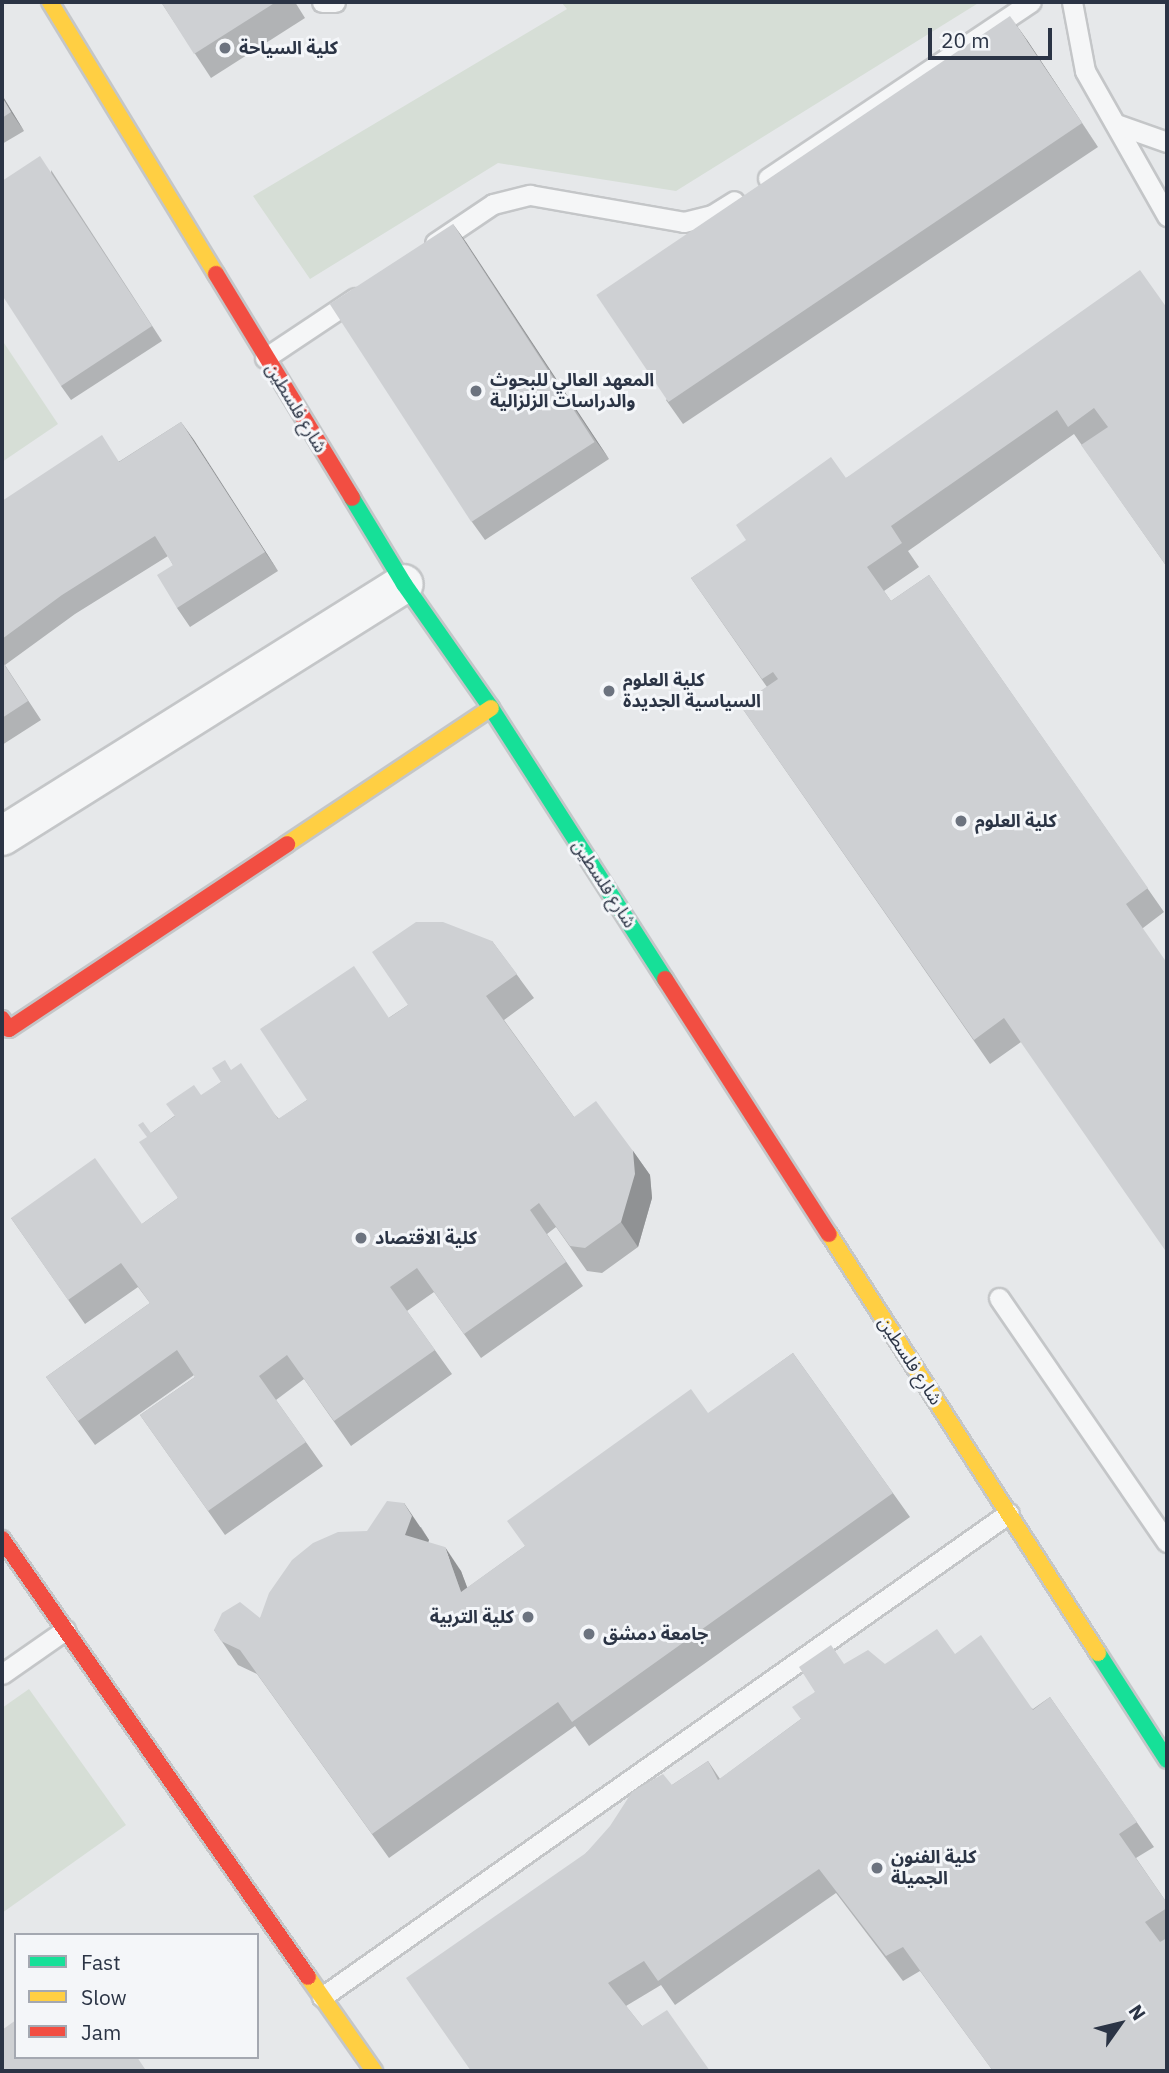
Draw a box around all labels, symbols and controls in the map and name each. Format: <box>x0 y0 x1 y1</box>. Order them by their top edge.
scale bar <box>931 14 1055 58</box>
text: 20 m <box>941 26 990 54</box>
place label: كلية السياحة <box>239 37 338 59</box>
marker: كلية السياحة <box>217 40 233 56</box>
street label: شارع فلسطين <box>261 359 331 457</box>
place label: المعهد العالي للبحوث والدراسات الزلزالية <box>490 370 654 412</box>
marker: المعهد العالي للبحوث والدراسات الزلزالية <box>468 383 484 399</box>
place label: كلية العلوم السياسية الجديدة <box>623 670 761 712</box>
marker: كلية العلوم السياسية الجديدة <box>601 683 617 699</box>
place label: كلية العلوم <box>975 810 1057 832</box>
marker: كلية العلوم <box>953 813 969 829</box>
street label: شارع فلسطين <box>568 836 640 932</box>
place label: كلية الاقتصاد <box>375 1227 477 1249</box>
marker: كلية الاقتصاد <box>353 1230 369 1246</box>
street label: شارع فلسطين <box>874 1313 946 1409</box>
place label: كلية التربية <box>430 1606 514 1628</box>
marker: كلية التربية <box>520 1609 536 1625</box>
place label: جامعة دمشق <box>603 1623 708 1645</box>
marker: جامعة دمشق <box>581 1626 597 1642</box>
place label: كلية الفنون الجميلة <box>891 1847 976 1890</box>
marker: كلية الفنون الجميلة <box>869 1860 885 1876</box>
legend <box>14 1933 259 2059</box>
text: Fast <box>81 1948 121 1976</box>
text: Slow <box>81 1983 127 2011</box>
north arrow <box>1085 1989 1155 2059</box>
text: N <box>1124 2000 1151 2025</box>
text: Jam <box>81 2018 121 2046</box>

